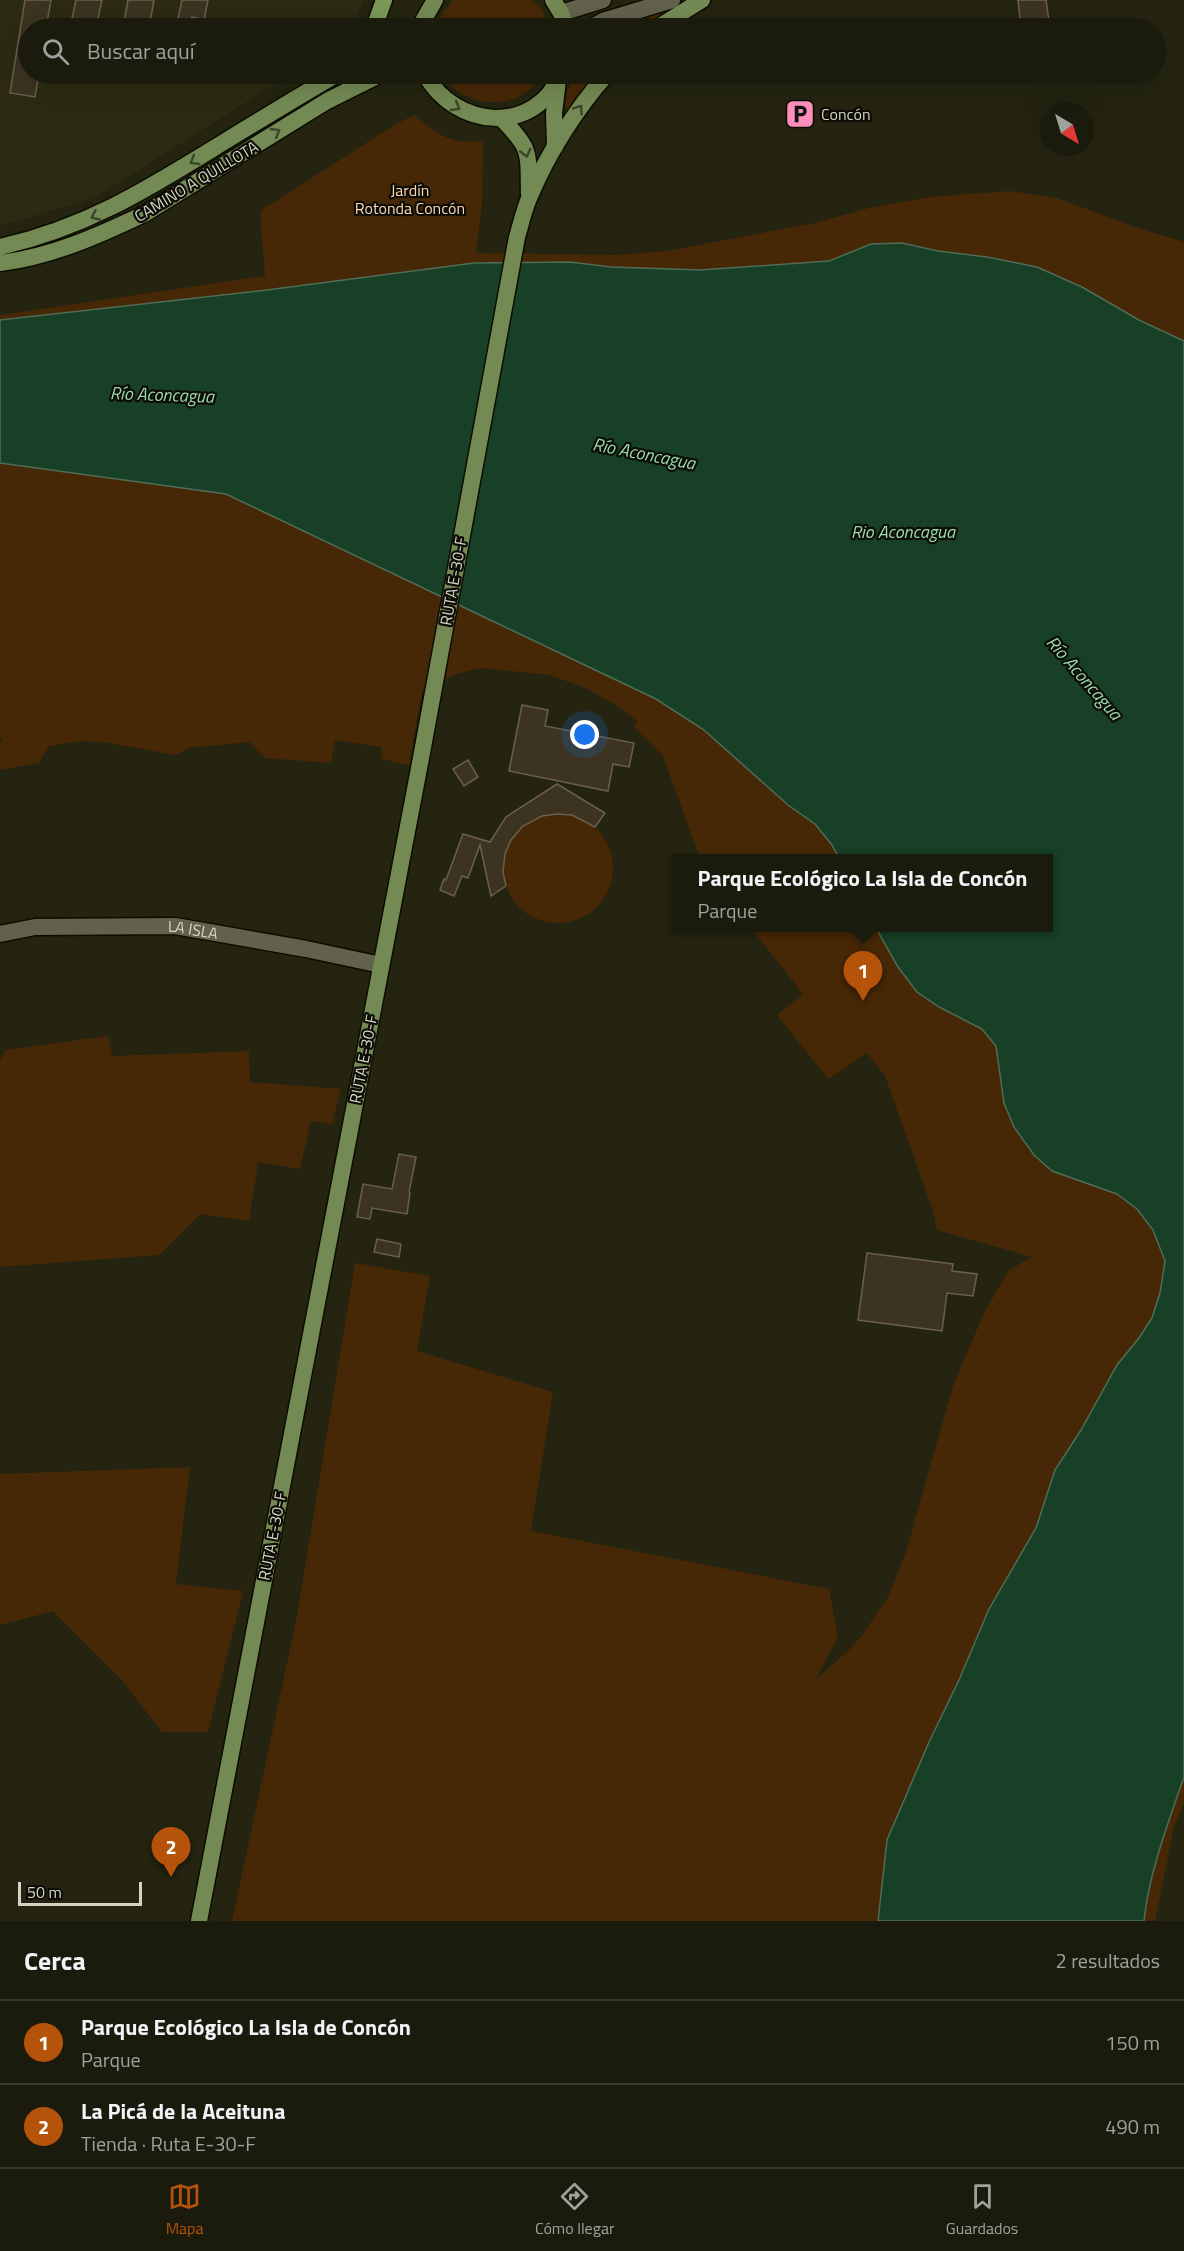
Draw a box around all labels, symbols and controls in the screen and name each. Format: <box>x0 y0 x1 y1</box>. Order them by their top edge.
search box <box>18 18 1166 84</box>
text: Buscar aquí <box>87 34 195 68</box>
icon: search <box>39 35 72 68</box>
parking icon: Concón <box>784 98 816 130</box>
one-way arrow <box>450 100 460 111</box>
place label: Concón <box>821 102 871 126</box>
north arrow <box>1040 102 1094 156</box>
one-way arrow <box>572 105 583 116</box>
one-way arrow <box>270 128 280 140</box>
street label: CAMINO A QUILLOTA <box>129 134 263 228</box>
one-way arrow <box>519 147 531 158</box>
one-way arrow <box>189 153 200 164</box>
park label: Jardín Rotonda Concón <box>355 178 465 220</box>
one-way arrow <box>91 209 102 221</box>
water label: Río Aconcagua <box>110 379 216 410</box>
water label: Río Aconcagua <box>590 430 699 477</box>
water label: Rio Aconcagua <box>851 518 956 545</box>
street label: RUTA E-30-F <box>433 535 473 627</box>
water label: Río Aconcagua <box>1040 630 1129 727</box>
your location <box>570 720 599 749</box>
popup <box>672 854 1053 932</box>
text: Parque Ecológico La Isla de Concón <box>698 861 1027 895</box>
text: Parque <box>698 895 757 926</box>
street label: LA ISLA <box>168 914 220 945</box>
pin: 1 <box>844 952 882 1001</box>
street label: RUTA E-30-F <box>343 1013 383 1105</box>
street label: RUTA E-30-F <box>252 1490 292 1582</box>
pin: 2 <box>152 1828 190 1877</box>
scale bar <box>18 1879 142 1906</box>
text: 50 m <box>27 1880 62 1904</box>
text: Cerca <box>24 1941 86 1980</box>
text: 2 resultados <box>1056 1945 1160 1976</box>
text: Parque Ecológico La Isla de Concón <box>81 2010 411 2044</box>
text: 1 <box>38 2027 49 2058</box>
text: 150 m <box>1105 2027 1160 2058</box>
text: Parque <box>81 2044 141 2075</box>
text: La Picá de la Aceituna <box>81 2094 286 2128</box>
text: 2 <box>38 2111 49 2142</box>
text: 490 m <box>1105 2111 1160 2142</box>
text: Tienda · Ruta E-30-F <box>81 2128 256 2159</box>
tab: Mapa <box>166 2180 204 2240</box>
tab: Cómo llegar <box>535 2180 614 2240</box>
tab: Guardados <box>946 2180 1018 2240</box>

